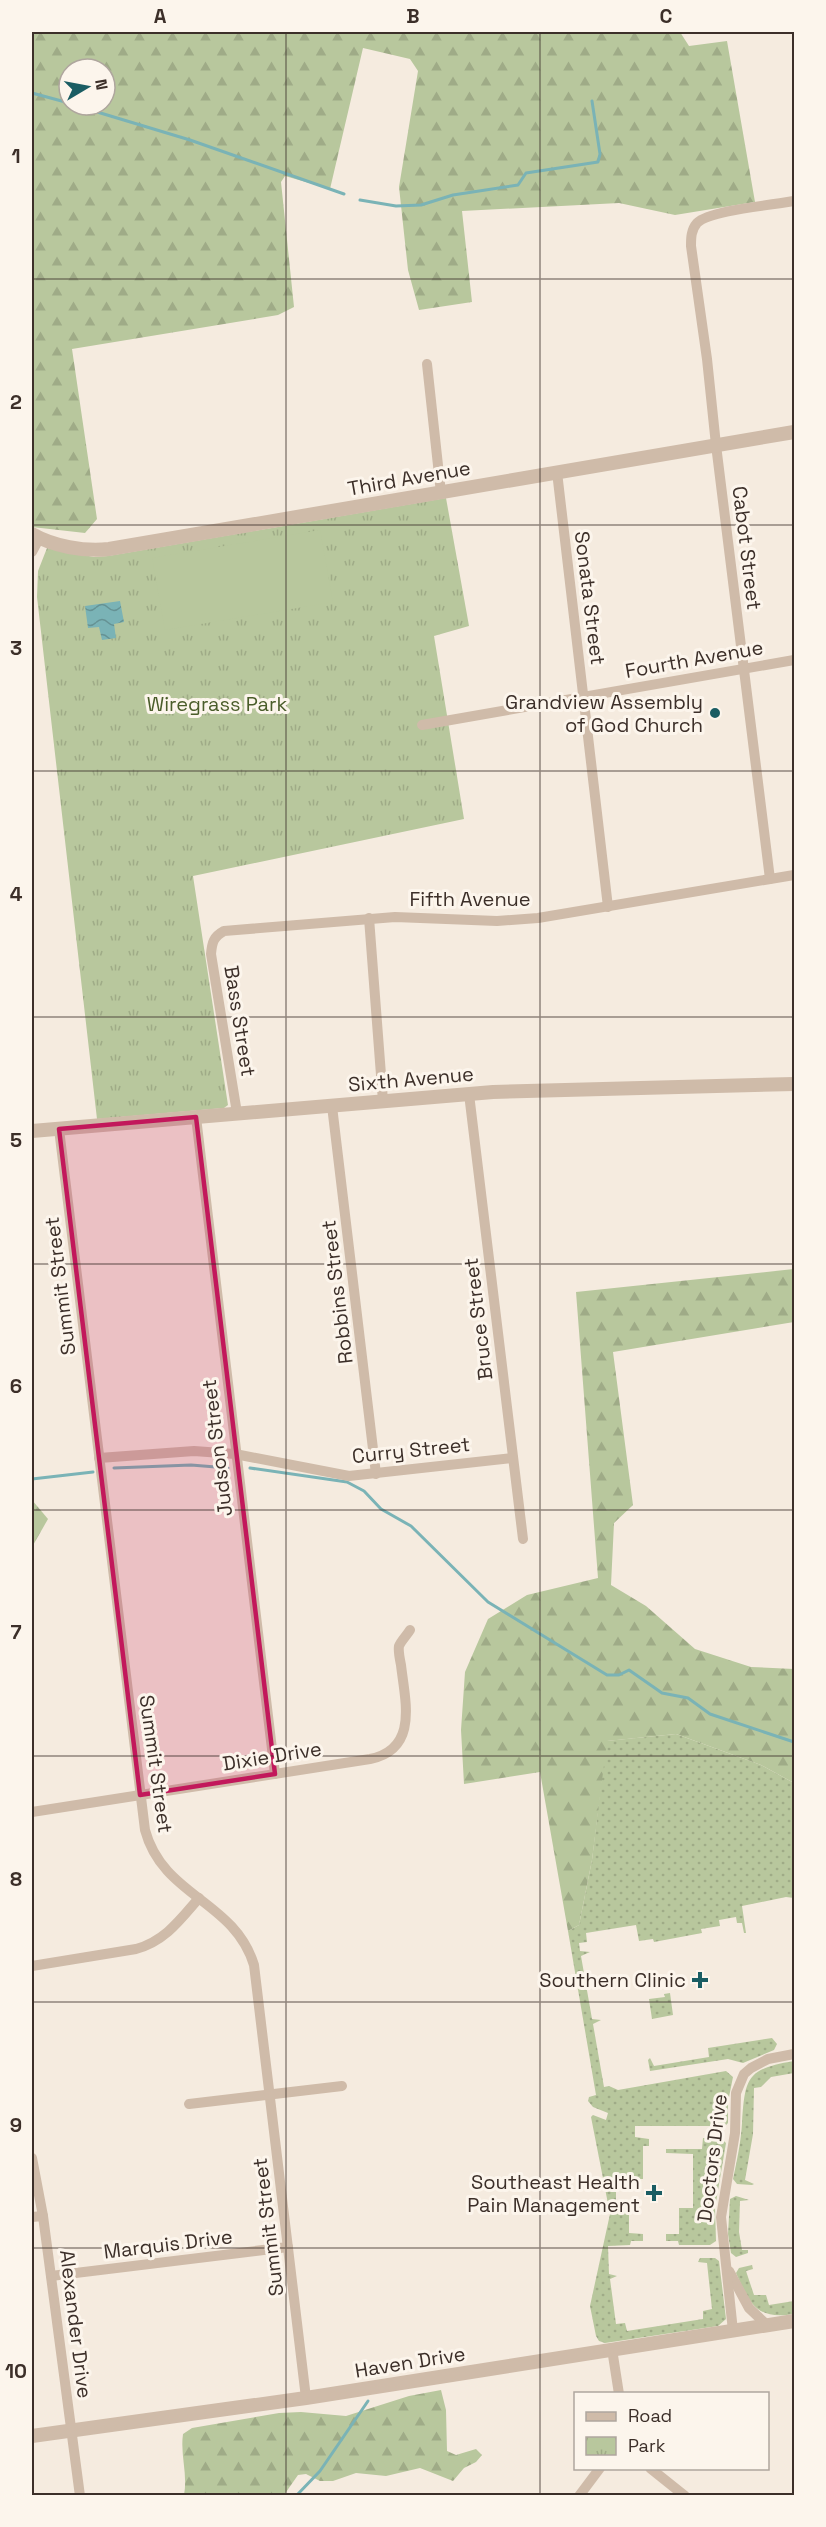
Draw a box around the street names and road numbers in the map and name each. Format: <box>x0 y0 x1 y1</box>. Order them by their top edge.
street label: Third Avenue <box>345 454 473 502</box>
street label: Cabot Street <box>727 485 767 611</box>
street label: Sonata Street <box>569 530 611 666</box>
street label: Fourth Avenue <box>623 634 765 684</box>
street label: Fifth Avenue <box>409 886 531 912</box>
street label: Bass Street <box>218 964 262 1078</box>
street label: Sixth Avenue <box>347 1061 475 1097</box>
street label: Summit Street <box>39 1215 81 1357</box>
street label: Robbins Street <box>315 1219 359 1365</box>
street label: Bruce Street <box>458 1256 498 1382</box>
street label: Judson Street <box>196 1378 238 1518</box>
street label: Curry Street <box>351 1431 471 1469</box>
street label: Summit Street <box>133 1693 179 1835</box>
street label: Dixie Drive <box>221 1735 323 1777</box>
street label: Doctors Drive <box>691 2092 733 2224</box>
street label: Summit Street <box>247 2156 289 2298</box>
street label: Marquis Drive <box>102 2223 234 2265</box>
street label: Alexander Drive <box>54 2248 98 2400</box>
street label: Haven Drive <box>353 2340 467 2384</box>

